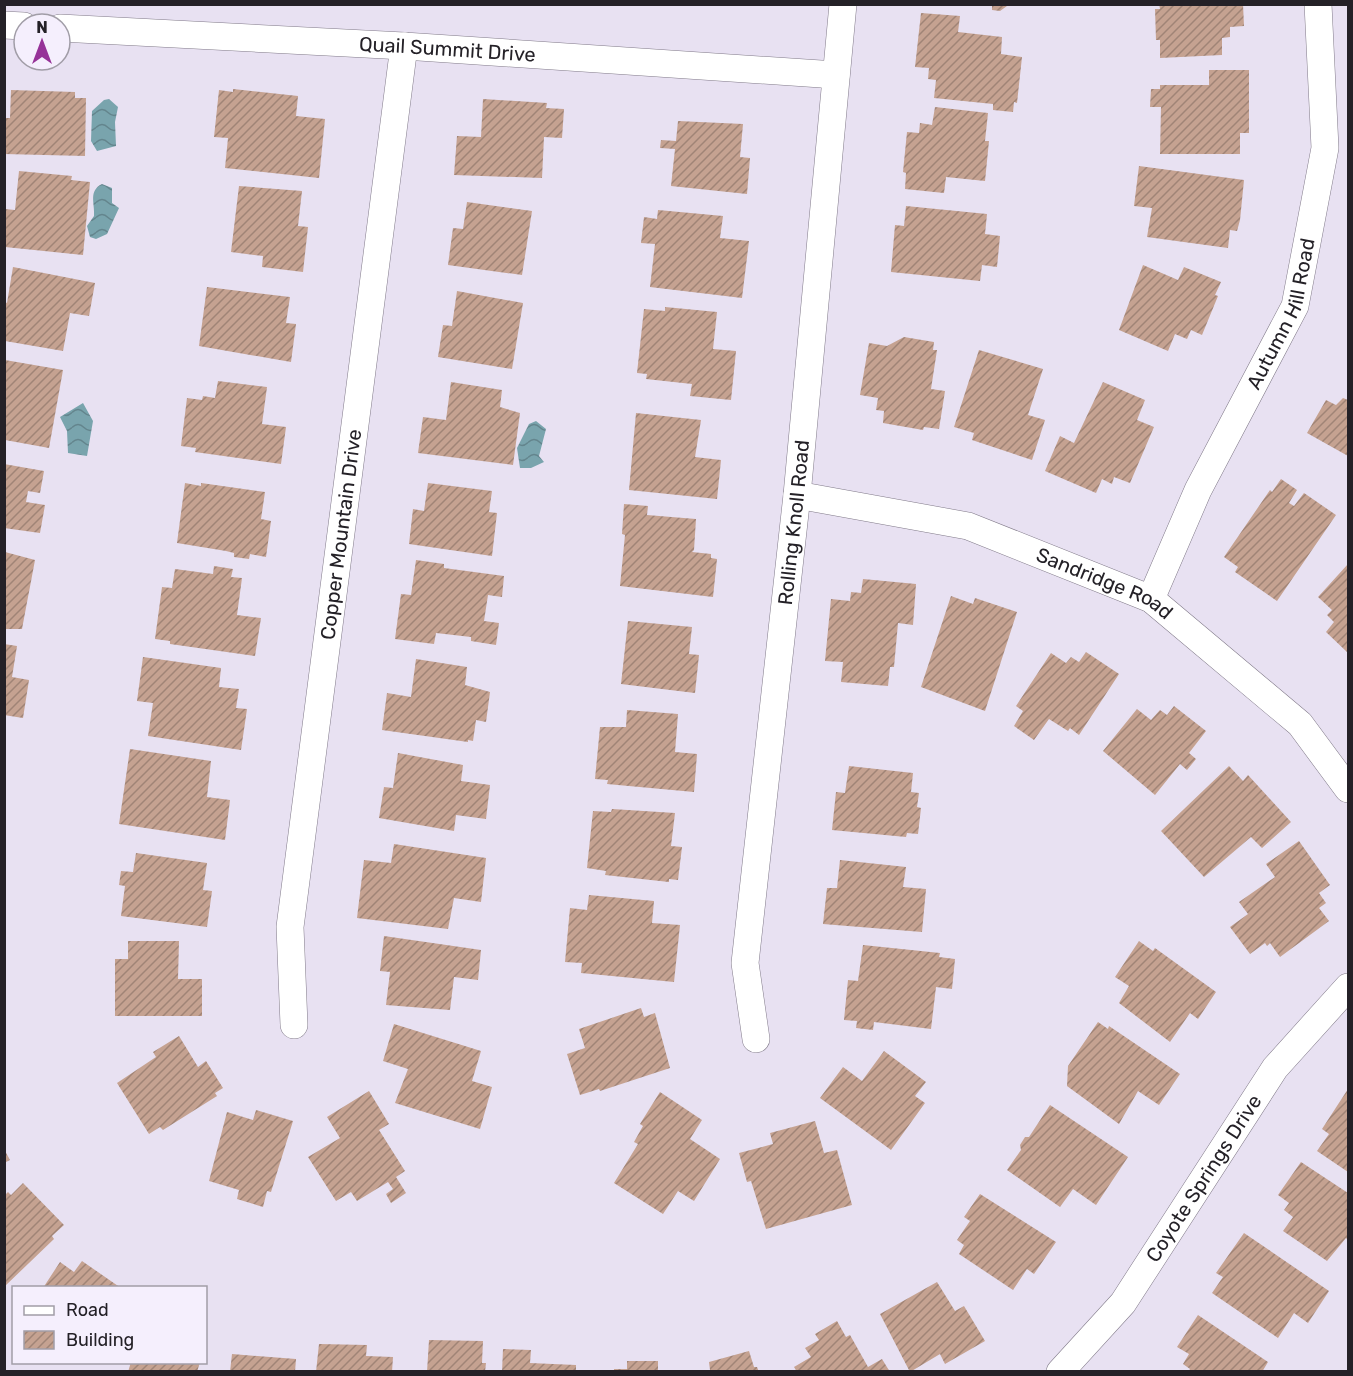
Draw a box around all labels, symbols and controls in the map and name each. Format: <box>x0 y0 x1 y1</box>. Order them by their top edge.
north arrow <box>12 12 72 72</box>
text: N <box>36 18 48 37</box>
street label: Quail Summit Drive <box>358 32 537 67</box>
street label: Autumn Hill Road <box>1241 236 1320 393</box>
street label: Copper Mountain Drive <box>315 428 366 641</box>
street label: Rolling Knoll Road <box>773 439 814 606</box>
street label: Sandridge Road <box>1033 542 1178 624</box>
street label: Coyote Springs Drive <box>1141 1090 1267 1266</box>
legend <box>12 1286 207 1364</box>
text: Road <box>66 1299 109 1321</box>
text: Building <box>66 1329 134 1351</box>

